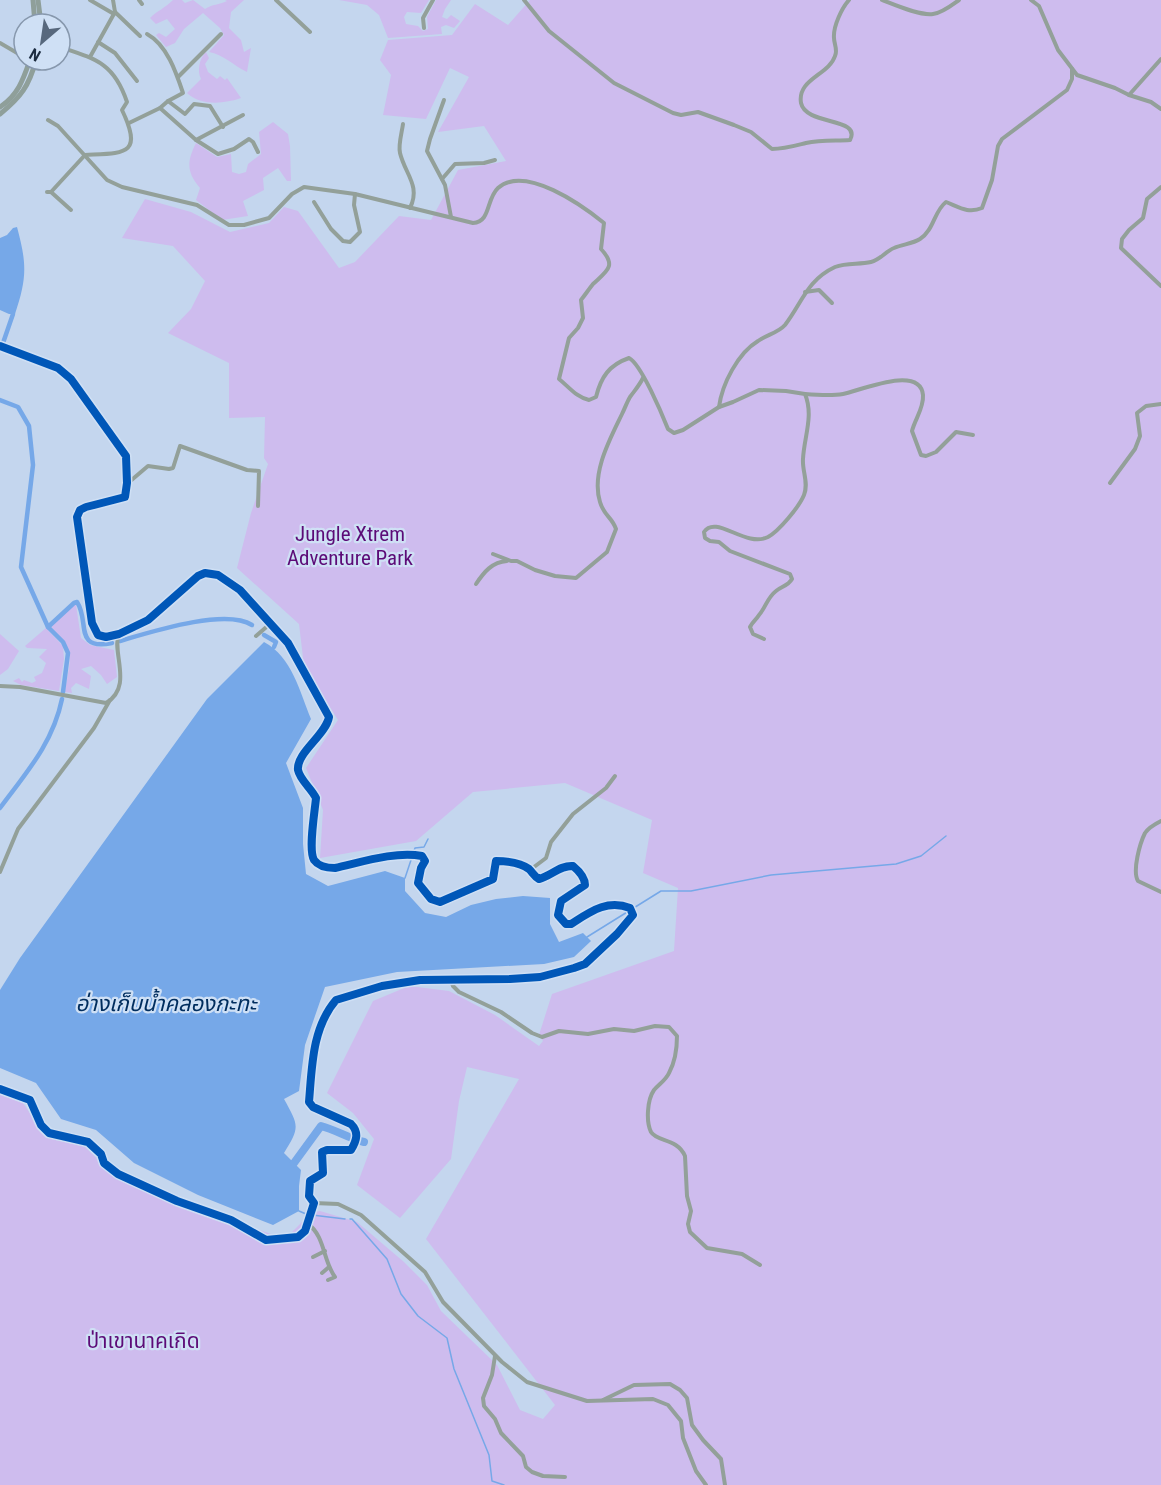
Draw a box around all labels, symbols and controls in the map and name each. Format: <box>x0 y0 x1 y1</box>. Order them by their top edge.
north arrow <box>12 12 72 72</box>
text: N <box>26 44 44 65</box>
park label: Jungle Xtrem Adventure Park <box>287 522 414 570</box>
water label: อ่างเก็บน้ำคลองกะทะ <box>76 988 258 1016</box>
park label: ป่าเขานาคเกิด <box>86 1329 200 1353</box>

